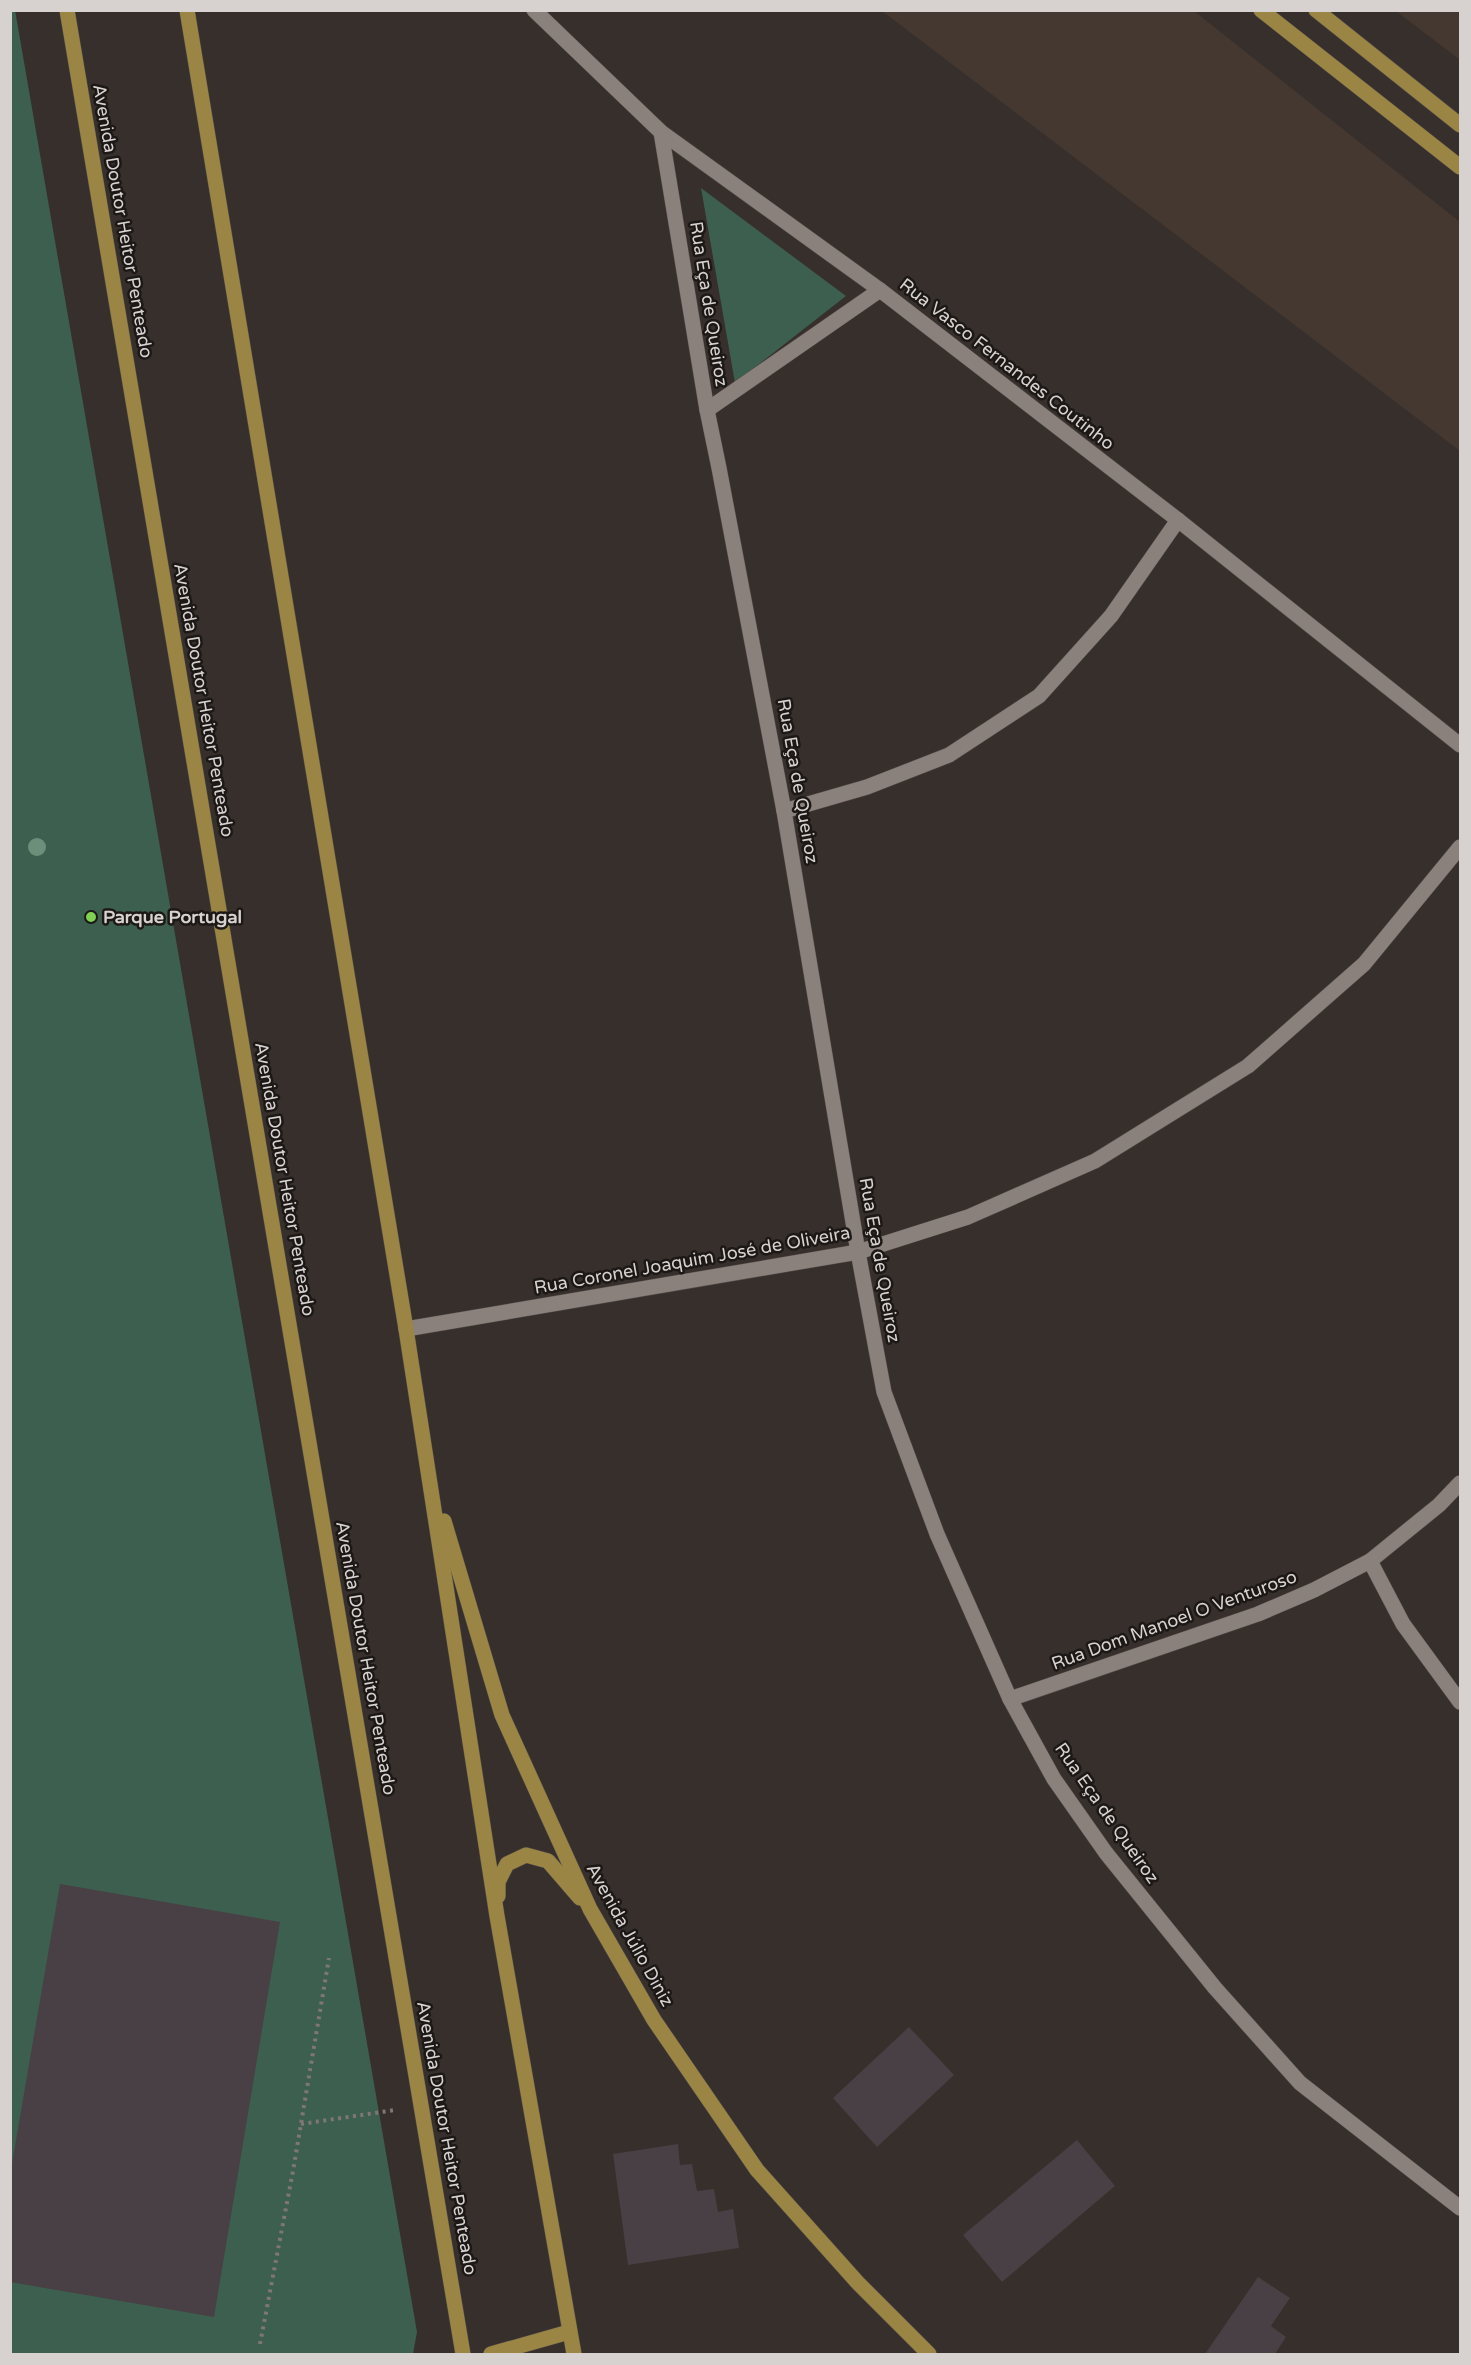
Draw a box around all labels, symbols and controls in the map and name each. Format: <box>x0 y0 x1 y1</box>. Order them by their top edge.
street label: Avenida Doutor Heitor Penteado <box>88 82 158 360</box>
street label: Rua Eça de Queiroz <box>685 220 733 388</box>
street label: Rua Vasco Fernandes Coutinho <box>895 273 1119 455</box>
street label: Avenida Doutor Heitor Penteado <box>169 561 239 839</box>
street label: Rua Eça de Queiroz <box>773 697 823 865</box>
place label: Parque Portugal <box>103 906 242 928</box>
marker: Parque Portugal <box>84 910 98 924</box>
street label: Avenida Doutor Heitor Penteado <box>250 1040 320 1318</box>
street label: Rua Eça de Queiroz <box>855 1176 905 1344</box>
street label: Rua Coronel Joaquim José de Oliveira <box>532 1221 852 1299</box>
street label: Avenida Doutor Heitor Penteado <box>331 1519 401 1797</box>
street label: Rua Dom Manoel O Venturoso <box>1048 1565 1300 1675</box>
street label: Rua Eça de Queiroz <box>1050 1738 1164 1888</box>
street label: Avenida Júlio Diniz <box>582 1860 678 2010</box>
street label: Avenida Doutor Heitor Penteado <box>412 1999 482 2277</box>

